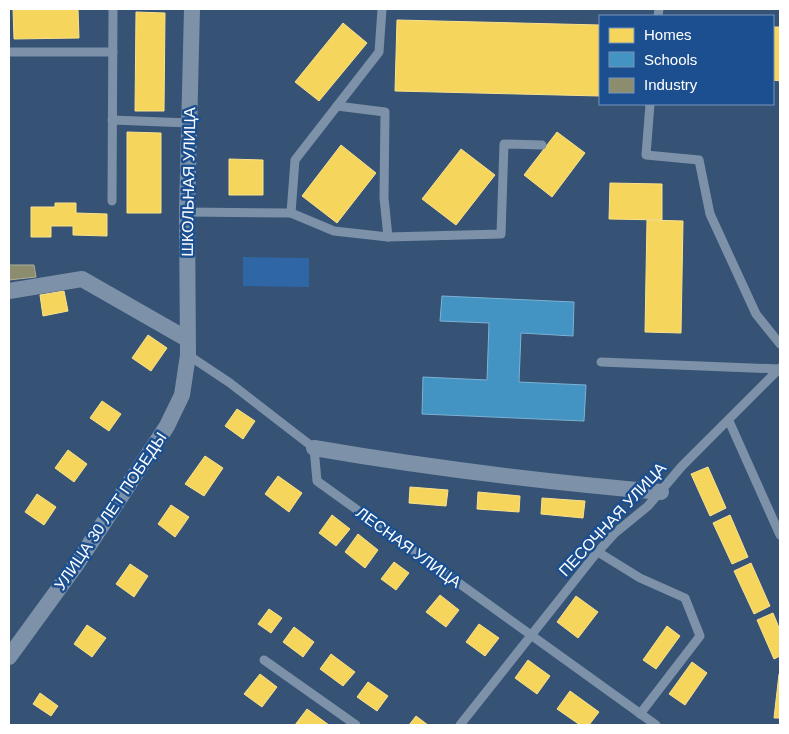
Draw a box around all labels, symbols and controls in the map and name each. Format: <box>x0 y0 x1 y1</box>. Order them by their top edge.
legend <box>599 15 774 105</box>
text: Homes <box>644 26 692 43</box>
text: Schools <box>644 51 697 68</box>
text: Industry <box>644 76 698 93</box>
street label: ШКОЛЬНАЯ УЛИЦА <box>179 107 198 257</box>
street label: УЛИЦА 30 ЛЕТ ПОБЕДЫ <box>51 429 170 593</box>
street label: ПЕСОЧНАЯ УЛИЦА <box>556 459 669 579</box>
street label: ЛЕСНАЯ УЛИЦА <box>353 504 465 591</box>

